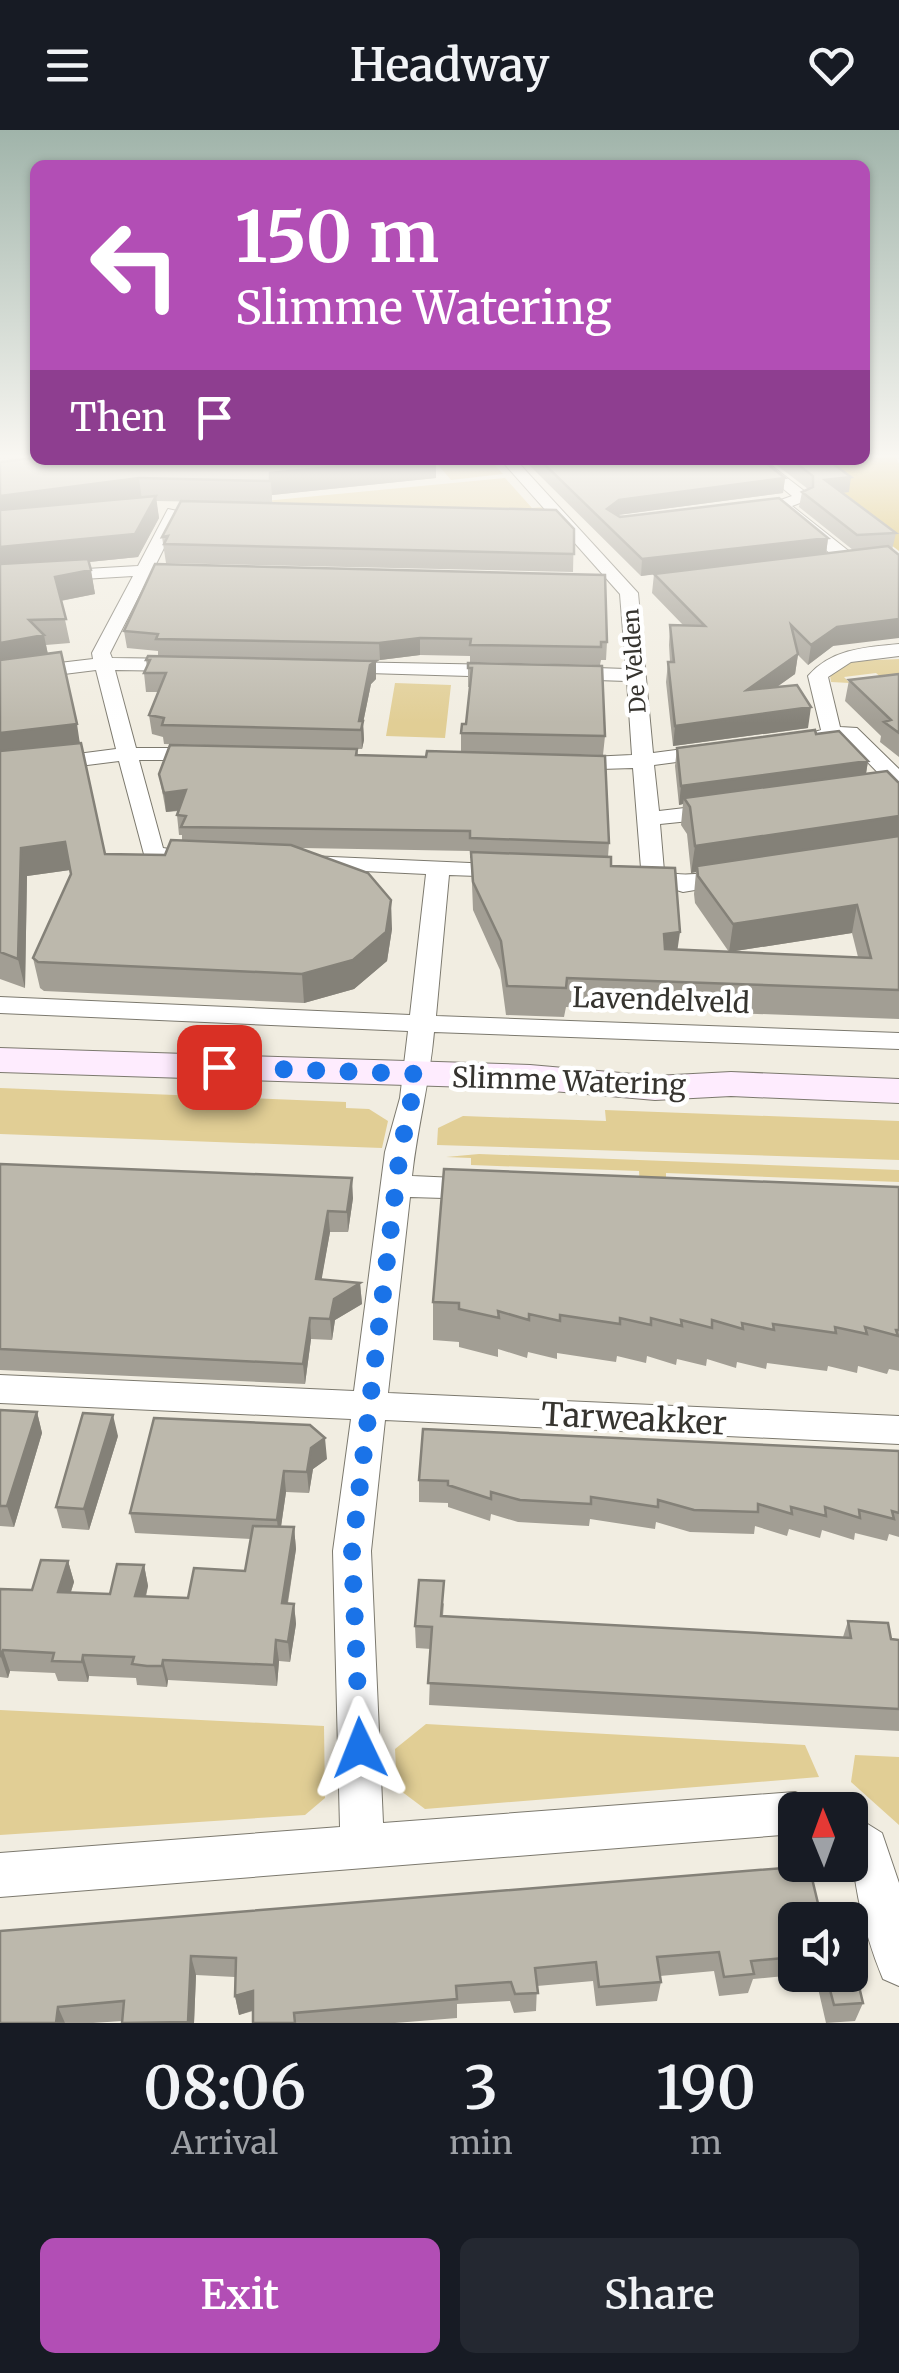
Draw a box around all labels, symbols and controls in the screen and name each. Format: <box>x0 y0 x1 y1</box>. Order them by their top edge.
text: Headway <box>350 37 549 93</box>
icon: menu <box>40 38 95 93</box>
icon: heart <box>804 38 859 93</box>
text: 150 m <box>235 193 439 281</box>
icon: left <box>70 200 200 330</box>
text: Slimme Watering <box>235 280 612 336</box>
icon: arrive <box>187 390 242 445</box>
text: Then <box>70 394 167 441</box>
street label: De Velden <box>616 607 652 714</box>
street label: Lavendelveld <box>572 979 750 1021</box>
pin <box>177 1025 262 1110</box>
icon: arrive <box>192 1040 247 1095</box>
street label: Slimme Watering <box>451 1059 687 1103</box>
street label: Tarweakker <box>540 1394 728 1444</box>
position arrow <box>308 1696 412 1800</box>
north arrow <box>778 1792 868 1882</box>
map controls <box>778 1792 868 1992</box>
button: sound <box>778 1902 868 1992</box>
text: 08:06 <box>143 2050 306 2125</box>
text: 3 <box>464 2050 498 2125</box>
text: 190 <box>656 2050 756 2125</box>
text: Arrival <box>171 2123 278 2163</box>
text: min <box>449 2123 513 2163</box>
text: m <box>690 2123 722 2163</box>
button: Exit <box>40 2238 440 2353</box>
button: Share <box>460 2238 859 2353</box>

